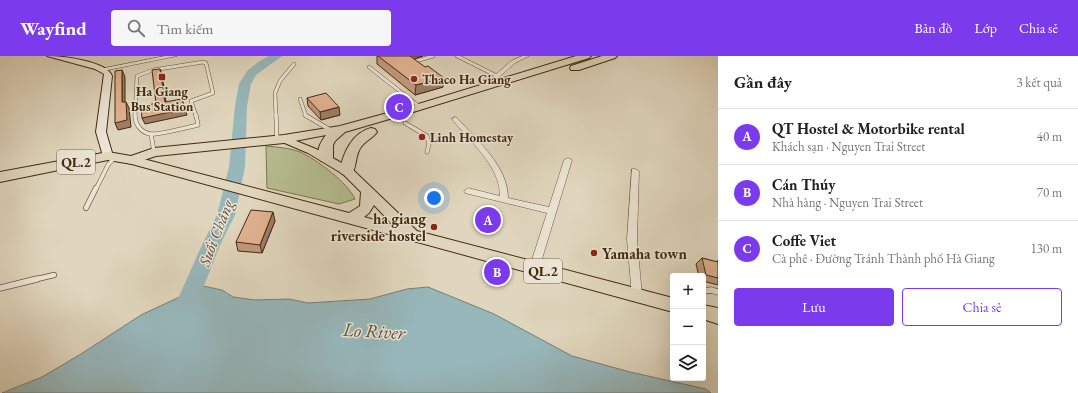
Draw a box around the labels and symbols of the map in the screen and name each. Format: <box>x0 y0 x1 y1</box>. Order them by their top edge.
place label: Thaco Ha Giang <box>422 71 511 88</box>
marker: Ha Giang Bus Station <box>157 72 167 82</box>
marker: Thaco Ha Giang <box>409 74 419 84</box>
place label: Ha Giang Bus Station <box>131 83 194 115</box>
pin: C <box>386 92 412 122</box>
place label: Linh Homestay <box>430 129 514 146</box>
marker: Linh Homestay <box>417 132 427 142</box>
road number: QL.2 <box>57 150 95 174</box>
your location <box>424 188 444 208</box>
water label: Suối Châng <box>193 195 239 270</box>
pin: A <box>475 205 501 235</box>
place label: ha giang riverside hostel <box>331 209 427 245</box>
marker: ha giang riverside hostel <box>429 222 439 232</box>
place label: Yamaha town <box>602 244 687 263</box>
marker: Yamaha town <box>589 248 599 258</box>
pin: B <box>484 257 510 287</box>
road number: QL.2 <box>524 259 562 283</box>
water label: Lo River <box>341 317 407 345</box>

